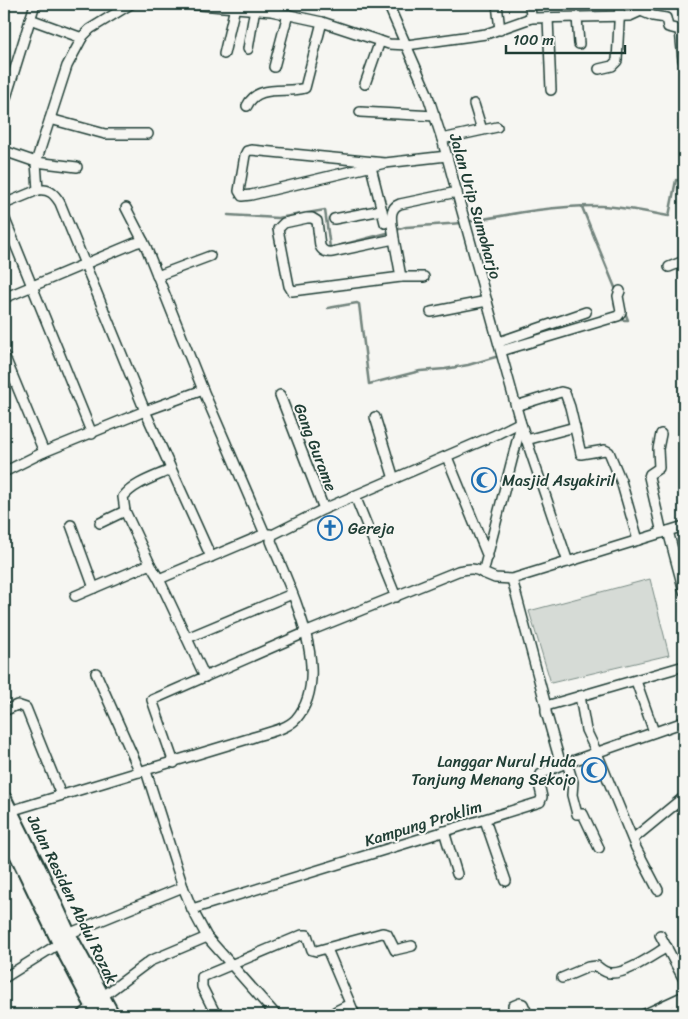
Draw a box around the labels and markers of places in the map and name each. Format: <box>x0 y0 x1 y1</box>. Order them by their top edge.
place label: Masjid Asyakiril <box>502 466 616 495</box>
mosque icon: Masjid Asyakiril <box>471 467 497 493</box>
place label: Gereja <box>348 514 394 543</box>
church icon: Gereja <box>317 515 343 541</box>
place label: Langgar Nurul Huda Tanjung Menang Sekojo <box>411 747 576 794</box>
mosque icon: Langgar Nurul Huda Tanjung Menang Sekojo <box>581 757 607 783</box>

